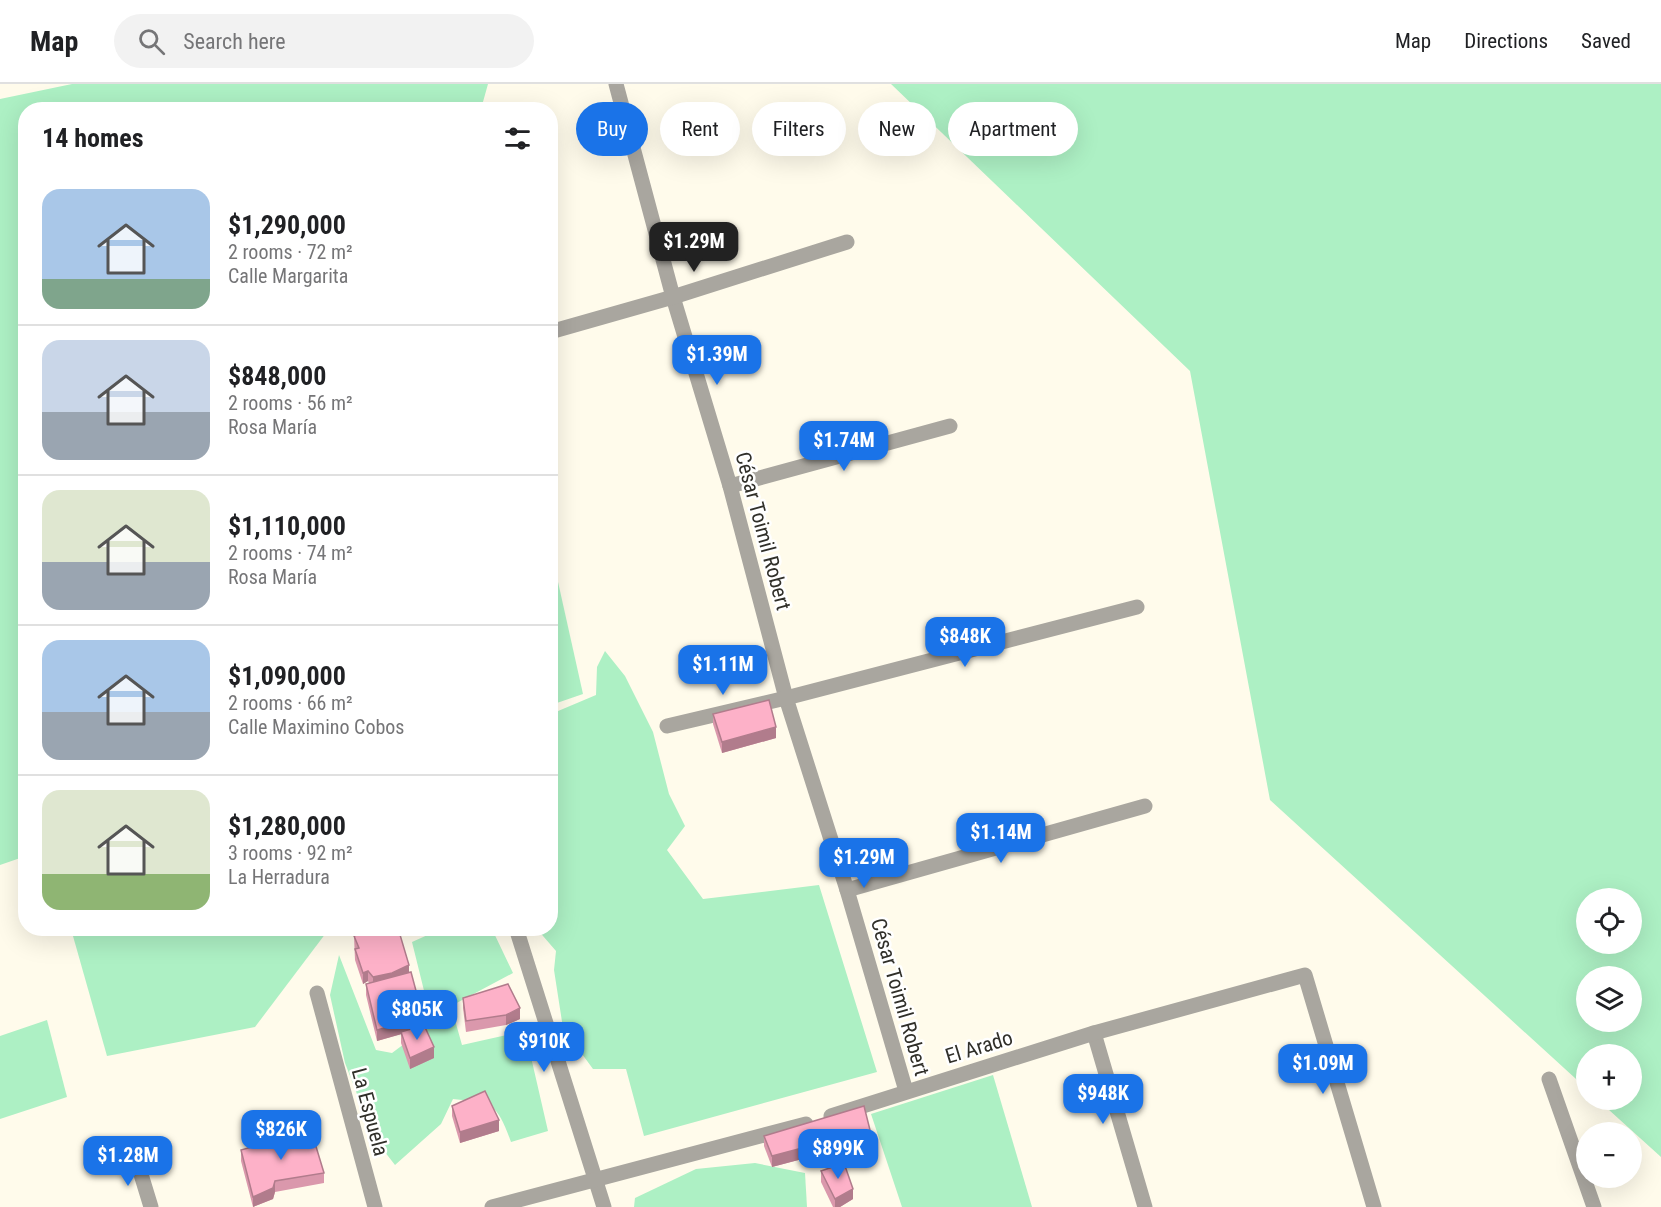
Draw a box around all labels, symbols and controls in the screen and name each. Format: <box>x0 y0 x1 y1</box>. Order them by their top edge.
search box <box>114 14 534 68</box>
text: Map <box>30 25 78 58</box>
icon: search <box>135 25 168 58</box>
text: Search here <box>183 29 286 54</box>
text: Map <box>1395 29 1431 53</box>
text: Directions <box>1464 29 1548 53</box>
text: Saved <box>1581 29 1631 53</box>
chip: Buy <box>576 102 648 156</box>
chip: Rent <box>660 102 740 156</box>
chip: Filters <box>752 102 846 156</box>
chip: New <box>858 102 936 156</box>
chip: Apartment <box>948 102 1078 156</box>
icon: filters <box>501 122 534 155</box>
text: 14 homes <box>42 123 144 153</box>
text: $1,290,000 <box>228 210 346 240</box>
icon: home <box>90 213 162 285</box>
pin: $1.29M <box>645 222 743 273</box>
text: $1.29M <box>663 229 725 253</box>
text: 2 rooms · 72 m² <box>228 240 353 264</box>
text: Calle Margarita <box>228 264 348 288</box>
pin: $1.39M <box>668 335 766 386</box>
text: $1.39M <box>686 342 748 366</box>
text: $848,000 <box>228 361 326 391</box>
icon: home <box>90 364 162 436</box>
text: 2 rooms · 56 m² <box>228 391 353 415</box>
text: Rosa María <box>228 415 317 439</box>
pin: $1.74M <box>795 421 893 472</box>
text: $1.74M <box>813 428 875 452</box>
street label: César Toimil Robert <box>730 449 796 613</box>
text: $1,110,000 <box>228 511 346 541</box>
icon: home <box>90 514 162 586</box>
text: 2 rooms · 74 m² <box>228 541 353 565</box>
text: Rosa María <box>228 565 317 589</box>
pin: $848K <box>923 617 1007 668</box>
text: $848K <box>939 624 991 648</box>
pin: $1.11M <box>674 645 772 696</box>
text: $1.11M <box>692 652 754 676</box>
text: $1,090,000 <box>228 661 346 691</box>
icon: home <box>90 664 162 736</box>
text: 2 rooms · 66 m² <box>228 691 353 715</box>
text: Calle Maximino Cobos <box>228 715 404 739</box>
text: $1,280,000 <box>228 811 346 841</box>
pin: $1.14M <box>952 813 1050 864</box>
icon: home <box>90 814 162 886</box>
text: $1.14M <box>970 820 1032 844</box>
pin: $1.29M <box>815 838 913 889</box>
text: 3 rooms · 92 m² <box>228 841 353 865</box>
text: $1.29M <box>833 845 895 869</box>
text: La Herradura <box>228 865 330 889</box>
map controls <box>1576 888 1642 1188</box>
button: locate <box>1576 888 1642 954</box>
street label: César Toimil Robert <box>866 915 934 1079</box>
button: layers <box>1576 966 1642 1032</box>
pin: $805K <box>375 990 459 1041</box>
text: $805K <box>391 997 443 1021</box>
pin: $910K <box>502 1022 586 1073</box>
street label: El Arado <box>942 1025 1016 1069</box>
text: $910K <box>518 1029 570 1053</box>
pin: $1.09M <box>1274 1044 1372 1095</box>
button: + <box>1576 1044 1642 1110</box>
text: $1.09M <box>1292 1051 1354 1075</box>
street label: La Espuela <box>347 1065 393 1159</box>
pin: $948K <box>1061 1074 1145 1125</box>
text: $948K <box>1077 1081 1129 1105</box>
pin: $826K <box>239 1110 323 1161</box>
text: $826K <box>255 1117 307 1141</box>
button: − <box>1576 1122 1642 1188</box>
pin: $899K <box>796 1129 880 1180</box>
pin: $1.28M <box>79 1136 177 1187</box>
text: $899K <box>812 1136 864 1160</box>
text: $1.28M <box>97 1143 159 1167</box>

